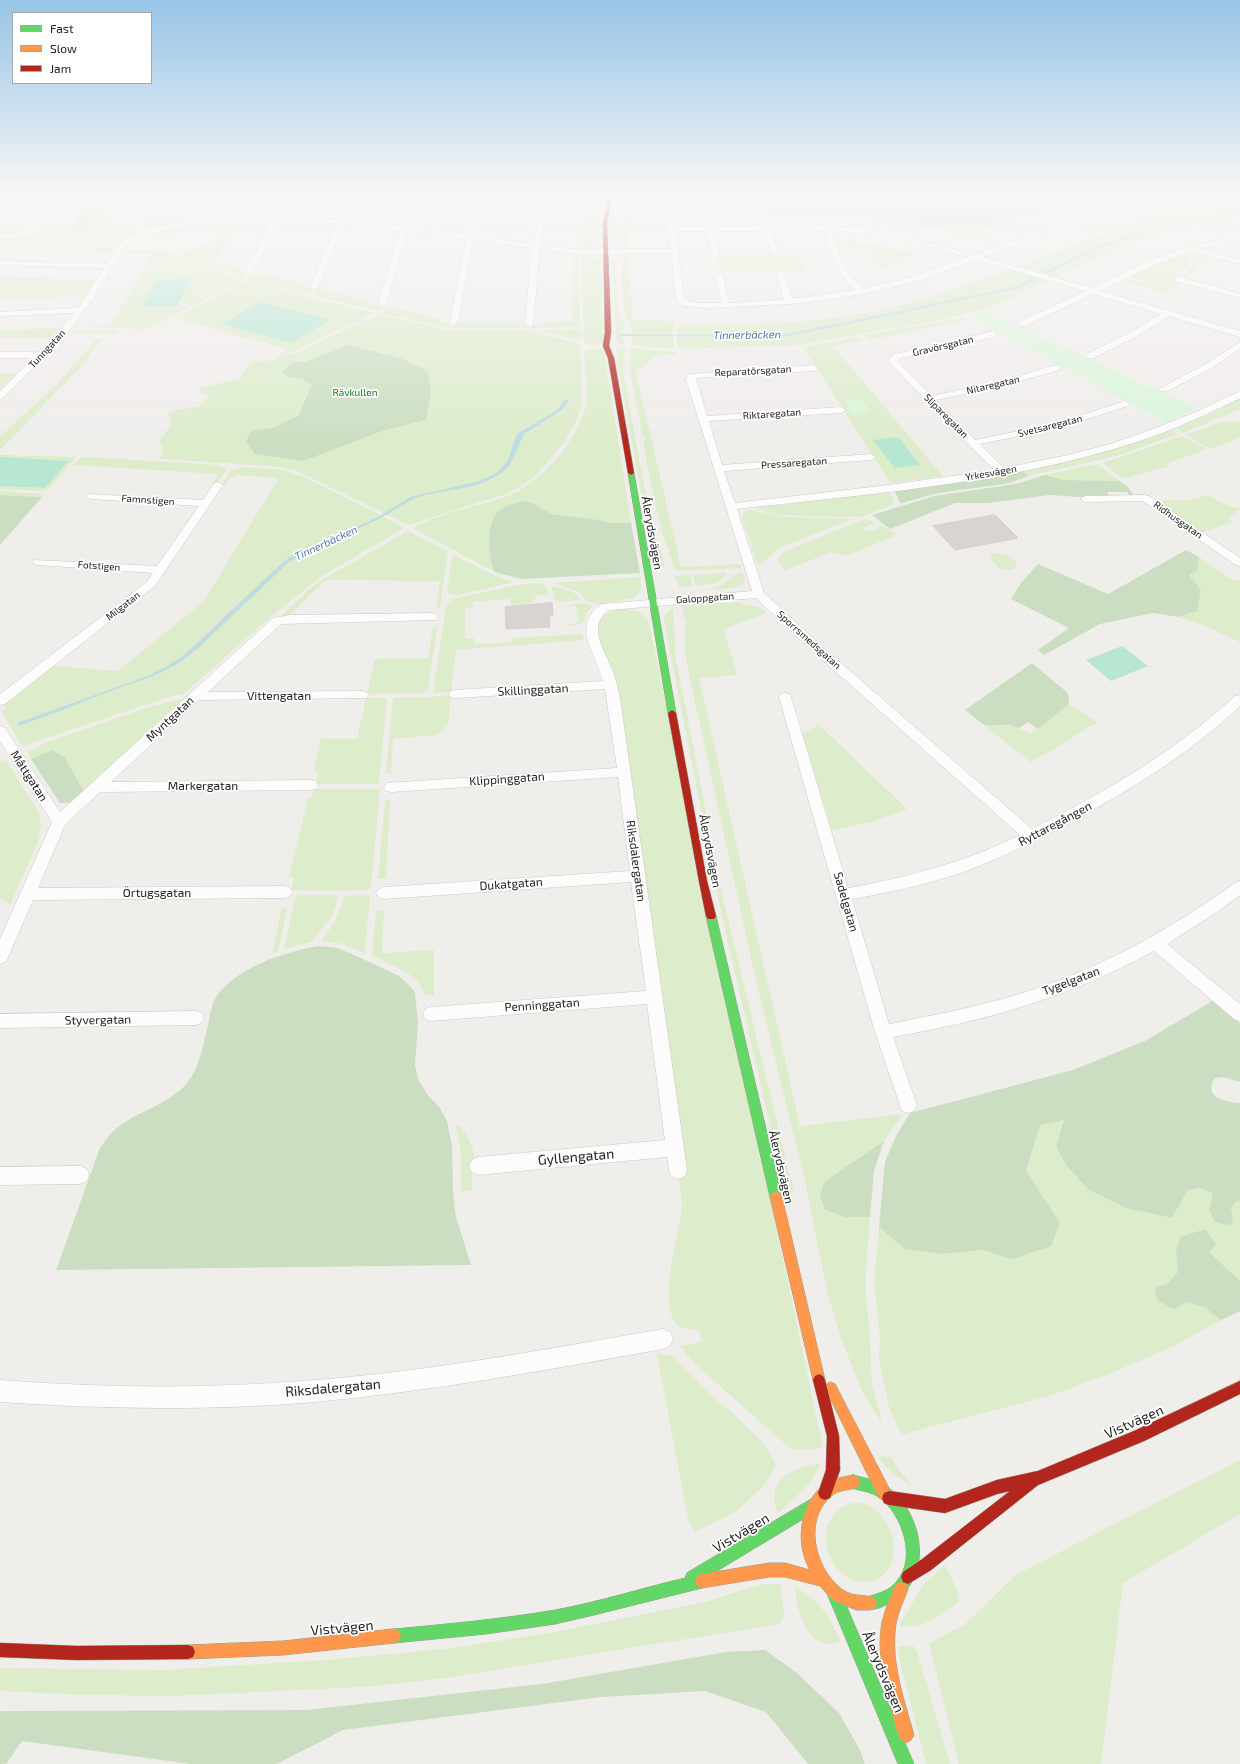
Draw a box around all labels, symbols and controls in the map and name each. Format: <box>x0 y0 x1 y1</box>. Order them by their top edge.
legend <box>12 12 152 84</box>
text: Fast <box>50 21 73 35</box>
text: Slow <box>50 41 77 55</box>
text: Jam <box>50 61 71 75</box>
street label: Tunngatan <box>26 327 68 371</box>
water label: Tinnerbäcken <box>713 328 781 342</box>
street label: Gravörsgatan <box>911 333 975 359</box>
street label: Reparatörsgatan <box>714 363 792 379</box>
street label: Nitaregatan <box>965 373 1021 397</box>
park label: Rävkullen <box>333 387 377 399</box>
street label: Sliparegatan <box>921 391 971 441</box>
street label: Riktaregatan <box>742 406 802 422</box>
street label: Svetsaregatan <box>1017 412 1083 440</box>
street label: Pressaregatan <box>761 455 827 471</box>
street label: Yrkesvägen <box>964 463 1018 483</box>
street label: Famnstigen <box>121 492 175 508</box>
street label: Ålerydsvägen <box>638 495 666 571</box>
street label: Ridhusgatan <box>1151 499 1205 541</box>
water label: Tinnerbäcken <box>292 523 360 563</box>
street label: Fotstigen <box>77 559 121 573</box>
street label: Milgatan <box>103 589 143 623</box>
street label: Galoppgatan <box>676 590 734 606</box>
street label: Sporrsmedsgatan <box>775 608 843 672</box>
street label: Skillinggatan <box>497 681 569 699</box>
street label: Vittengatan <box>247 689 311 703</box>
street label: Myntgatan <box>143 693 197 745</box>
street label: Måttgatan <box>7 748 51 804</box>
street label: Klippinggatan <box>469 769 545 789</box>
street label: Markergatan <box>168 779 238 793</box>
street label: Ryttaregången <box>1016 799 1094 849</box>
street label: Ålerydsvägen <box>696 813 724 889</box>
street label: Riksdalergatan <box>623 819 649 903</box>
street label: Sadelgatan <box>831 870 861 934</box>
street label: Dukatgatan <box>479 875 543 893</box>
street label: Örtugsgatan <box>123 886 191 900</box>
street label: Tygelgatan <box>1040 963 1102 999</box>
street label: Penninggatan <box>504 995 580 1015</box>
street label: Styvergatan <box>65 1012 131 1028</box>
street label: Ålerydsvägen <box>766 1129 796 1205</box>
street label: Gyllengatan <box>537 1145 615 1169</box>
street label: Riksdalergatan <box>285 1375 381 1401</box>
street label: Vistvägen <box>1102 1402 1166 1442</box>
street label: Vistvägen <box>710 1510 772 1556</box>
street label: Vistvägen <box>310 1617 374 1639</box>
street label: Ålerydsvägen <box>858 1629 908 1715</box>

